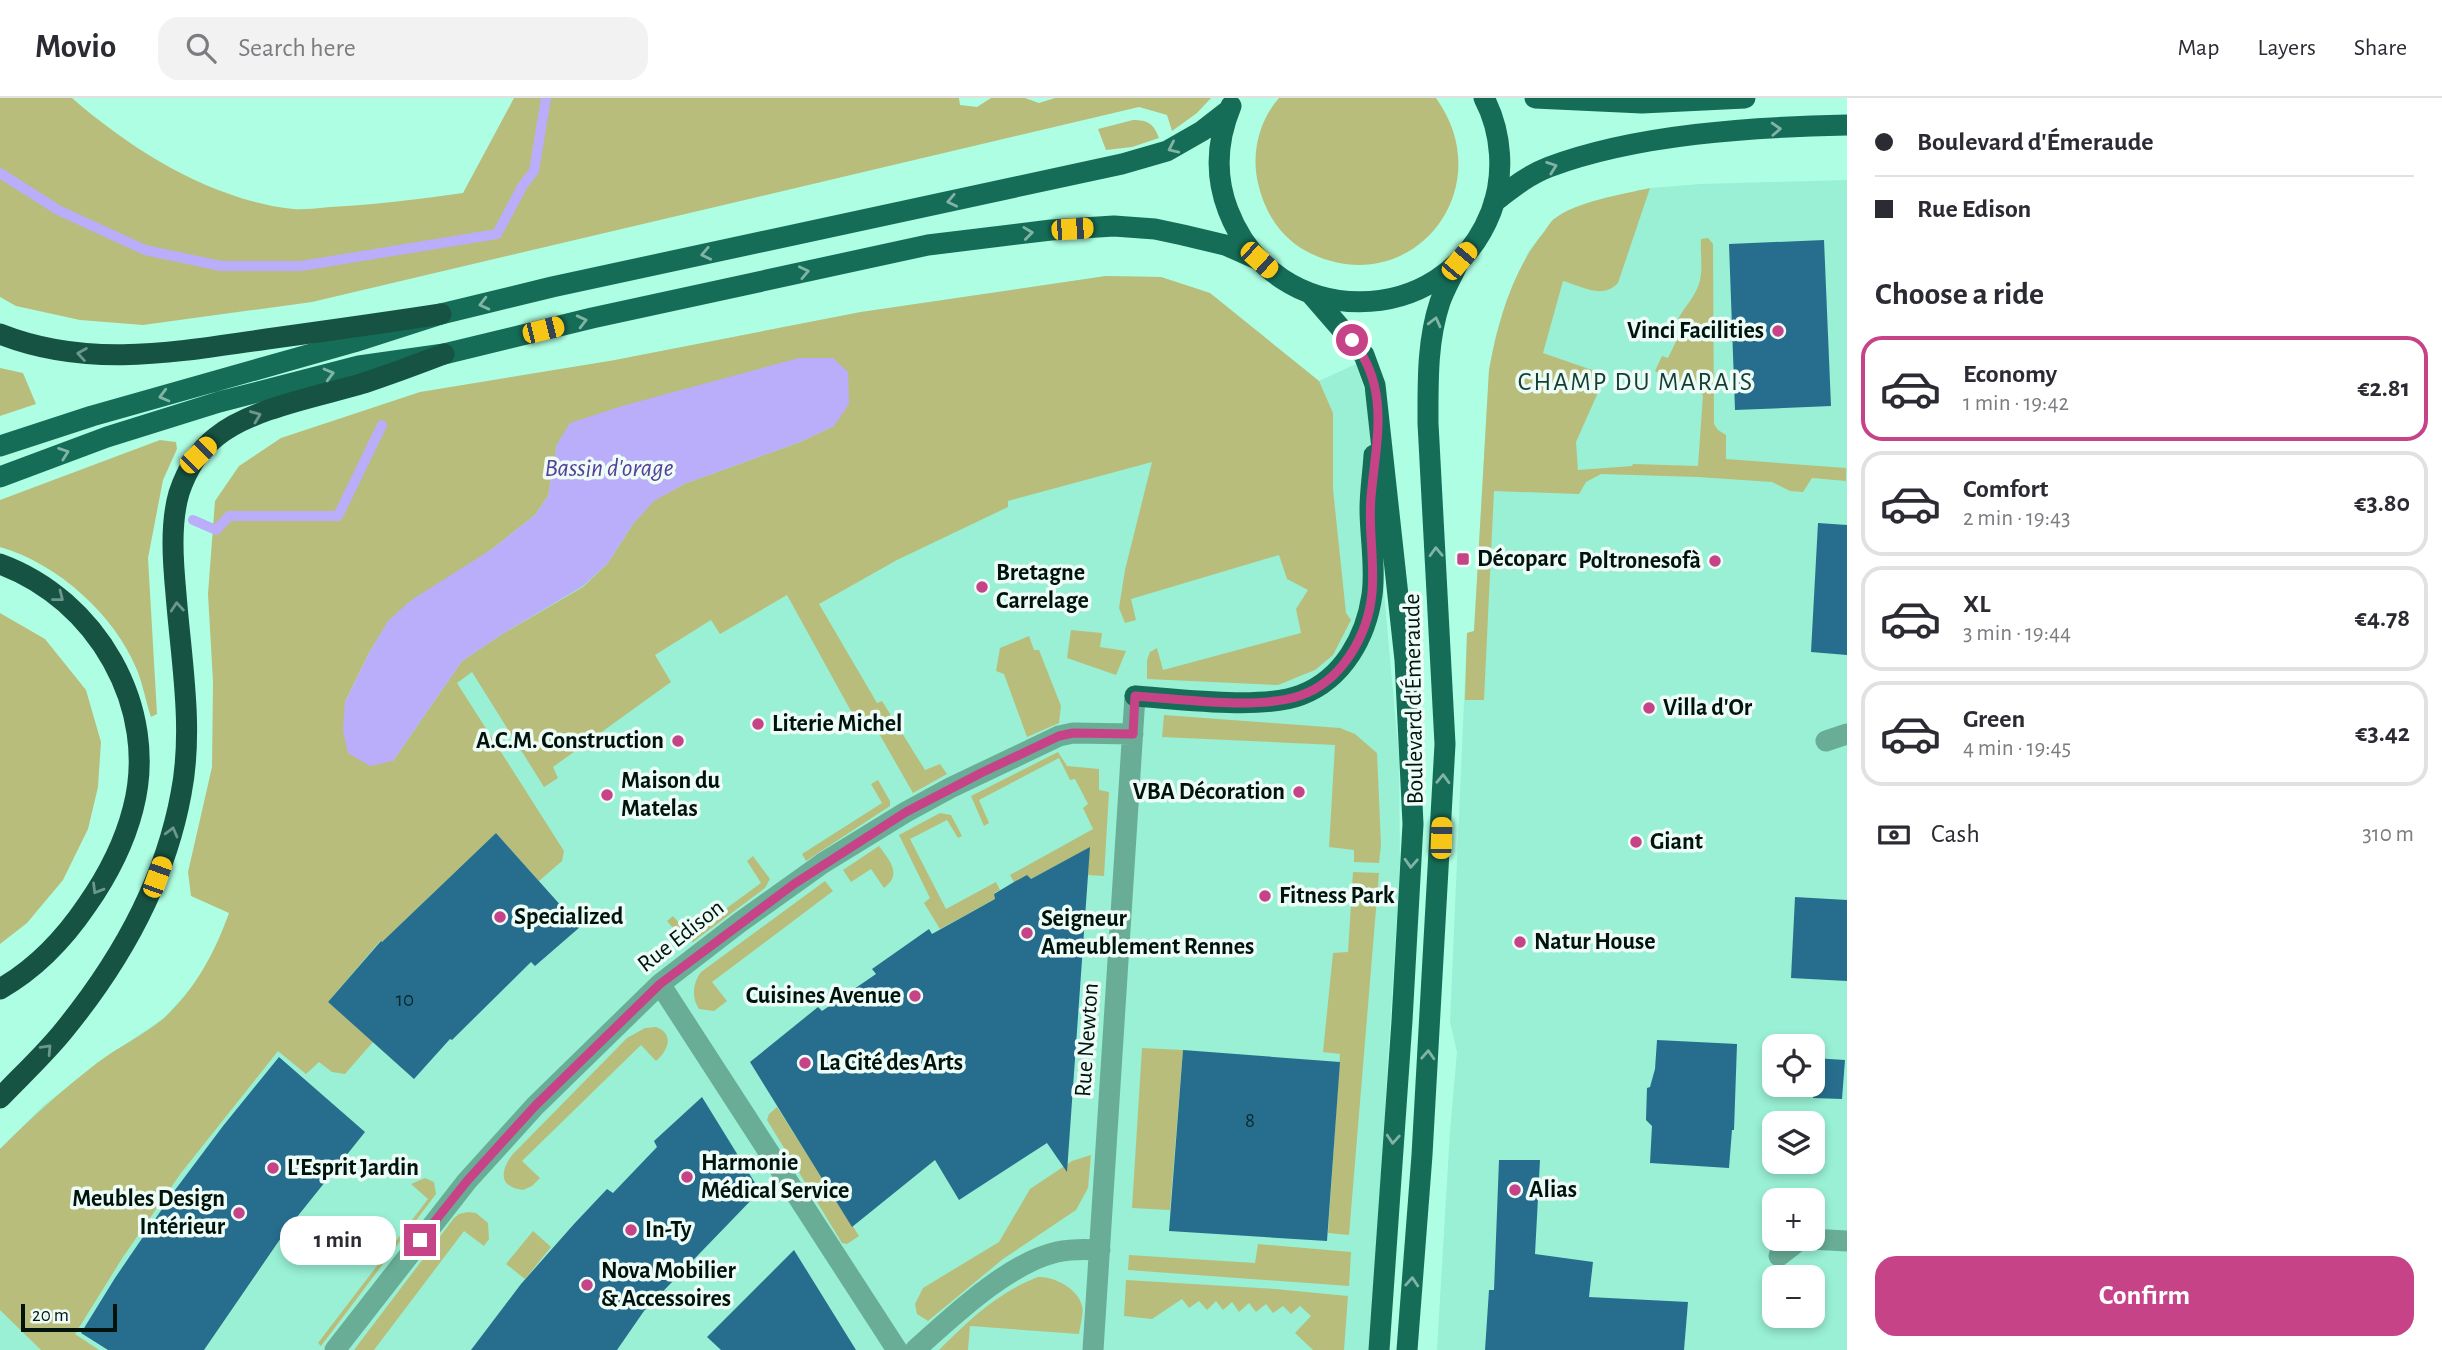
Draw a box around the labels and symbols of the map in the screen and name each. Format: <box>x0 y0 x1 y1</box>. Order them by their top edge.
one-way arrow <box>1770 121 1781 136</box>
one-way arrow <box>1168 140 1180 154</box>
one-way arrow <box>1546 161 1558 175</box>
one-way arrow <box>946 193 958 208</box>
car <box>1051 217 1094 241</box>
one-way arrow <box>1022 226 1034 241</box>
car <box>1237 238 1282 282</box>
car <box>1438 238 1481 284</box>
one-way arrow <box>700 245 712 260</box>
one-way arrow <box>798 266 810 281</box>
one-way arrow <box>478 296 490 310</box>
car <box>521 315 566 345</box>
one-way arrow <box>576 315 588 329</box>
one-way arrow <box>1427 316 1441 328</box>
place label: Vinci Facilities <box>1627 319 1764 343</box>
marker: Vinci Facilities <box>1770 323 1786 339</box>
route start <box>1336 324 1368 356</box>
one-way arrow <box>76 346 88 361</box>
one-way arrow <box>323 368 335 382</box>
district label: CHAMP DU MARAIS <box>1518 369 1754 395</box>
one-way arrow <box>158 388 170 402</box>
one-way arrow <box>249 411 261 425</box>
car <box>176 433 221 477</box>
one-way arrow <box>58 448 70 462</box>
water label: Bassin d'orage <box>544 455 674 481</box>
one-way arrow <box>1429 546 1444 557</box>
place label: Décoparc <box>1477 547 1566 571</box>
place label: Poltronesofà <box>1578 549 1701 573</box>
marker: Décoparc <box>1455 551 1471 567</box>
marker: Poltronesofà <box>1707 553 1723 569</box>
place label: Bretagne Carrelage <box>996 561 1089 613</box>
marker: Bretagne Carrelage <box>974 579 990 595</box>
one-way arrow <box>52 588 64 601</box>
street label: Boulevard d'Émeraude <box>1398 593 1428 805</box>
one-way arrow <box>170 601 185 612</box>
place label: Villa d'Or <box>1663 696 1753 720</box>
marker: Villa d'Or <box>1641 700 1657 716</box>
place label: Literie Michel <box>772 712 902 736</box>
marker: Literie Michel <box>750 716 766 732</box>
place label: A.C.M. Construction <box>476 729 664 753</box>
marker: A.C.M. Construction <box>670 733 686 749</box>
place label: Maison du Matelas <box>621 769 721 821</box>
one-way arrow <box>1436 773 1451 784</box>
place label: VBA Décoration <box>1133 780 1285 804</box>
marker: VBA Décoration <box>1291 784 1307 800</box>
marker: Maison du Matelas <box>599 787 615 803</box>
car <box>1430 817 1453 859</box>
one-way arrow <box>163 826 178 838</box>
place label: Giant <box>1650 830 1703 854</box>
marker: Giant <box>1628 834 1644 850</box>
car <box>140 854 175 900</box>
one-way arrow <box>1403 858 1418 869</box>
one-way arrow <box>93 882 106 895</box>
place label: Fitness Park <box>1279 884 1395 908</box>
marker: Fitness Park <box>1257 888 1273 904</box>
street label: Rue Edison <box>633 895 729 977</box>
place label: Specialized <box>514 905 624 929</box>
place label: Seigneur Ameublement Rennes <box>1041 907 1254 959</box>
marker: Specialized <box>492 909 508 925</box>
marker: Seigneur Ameublement Rennes <box>1019 925 1035 941</box>
place label: Natur House <box>1534 930 1655 954</box>
marker: Natur House <box>1512 934 1528 950</box>
street label: Rue Newton <box>1071 982 1103 1098</box>
place label: Cuisines Avenue <box>746 984 901 1008</box>
marker: Cuisines Avenue <box>907 988 923 1004</box>
house number: 10 <box>396 989 414 1010</box>
one-way arrow <box>39 1044 51 1057</box>
one-way arrow <box>1420 1049 1435 1060</box>
place label: La Cité des Arts <box>819 1051 963 1075</box>
marker: La Cité des Arts <box>797 1055 813 1071</box>
house number: 8 <box>1245 1110 1255 1131</box>
one-way arrow <box>1386 1134 1401 1145</box>
place label: Harmonie Médical Service <box>701 1151 849 1203</box>
place label: L'Esprit Jardin <box>287 1156 419 1180</box>
marker: L'Esprit Jardin <box>265 1160 281 1176</box>
marker: Harmonie Médical Service <box>679 1169 695 1185</box>
place label: Alias <box>1529 1178 1577 1202</box>
marker: Alias <box>1507 1182 1523 1198</box>
place label: Meubles Design Intérieur <box>72 1187 226 1239</box>
marker: Meubles Design Intérieur <box>231 1205 247 1221</box>
callout: 1 min <box>280 1216 396 1264</box>
place label: In-Ty <box>645 1218 692 1242</box>
marker: In-Ty <box>623 1222 639 1238</box>
route end <box>404 1224 436 1256</box>
place label: Nova Mobilier & Accessoires <box>601 1259 737 1311</box>
one-way arrow <box>1404 1276 1419 1287</box>
marker: Nova Mobilier & Accessoires <box>579 1277 595 1293</box>
scale bar <box>21 1301 117 1333</box>

